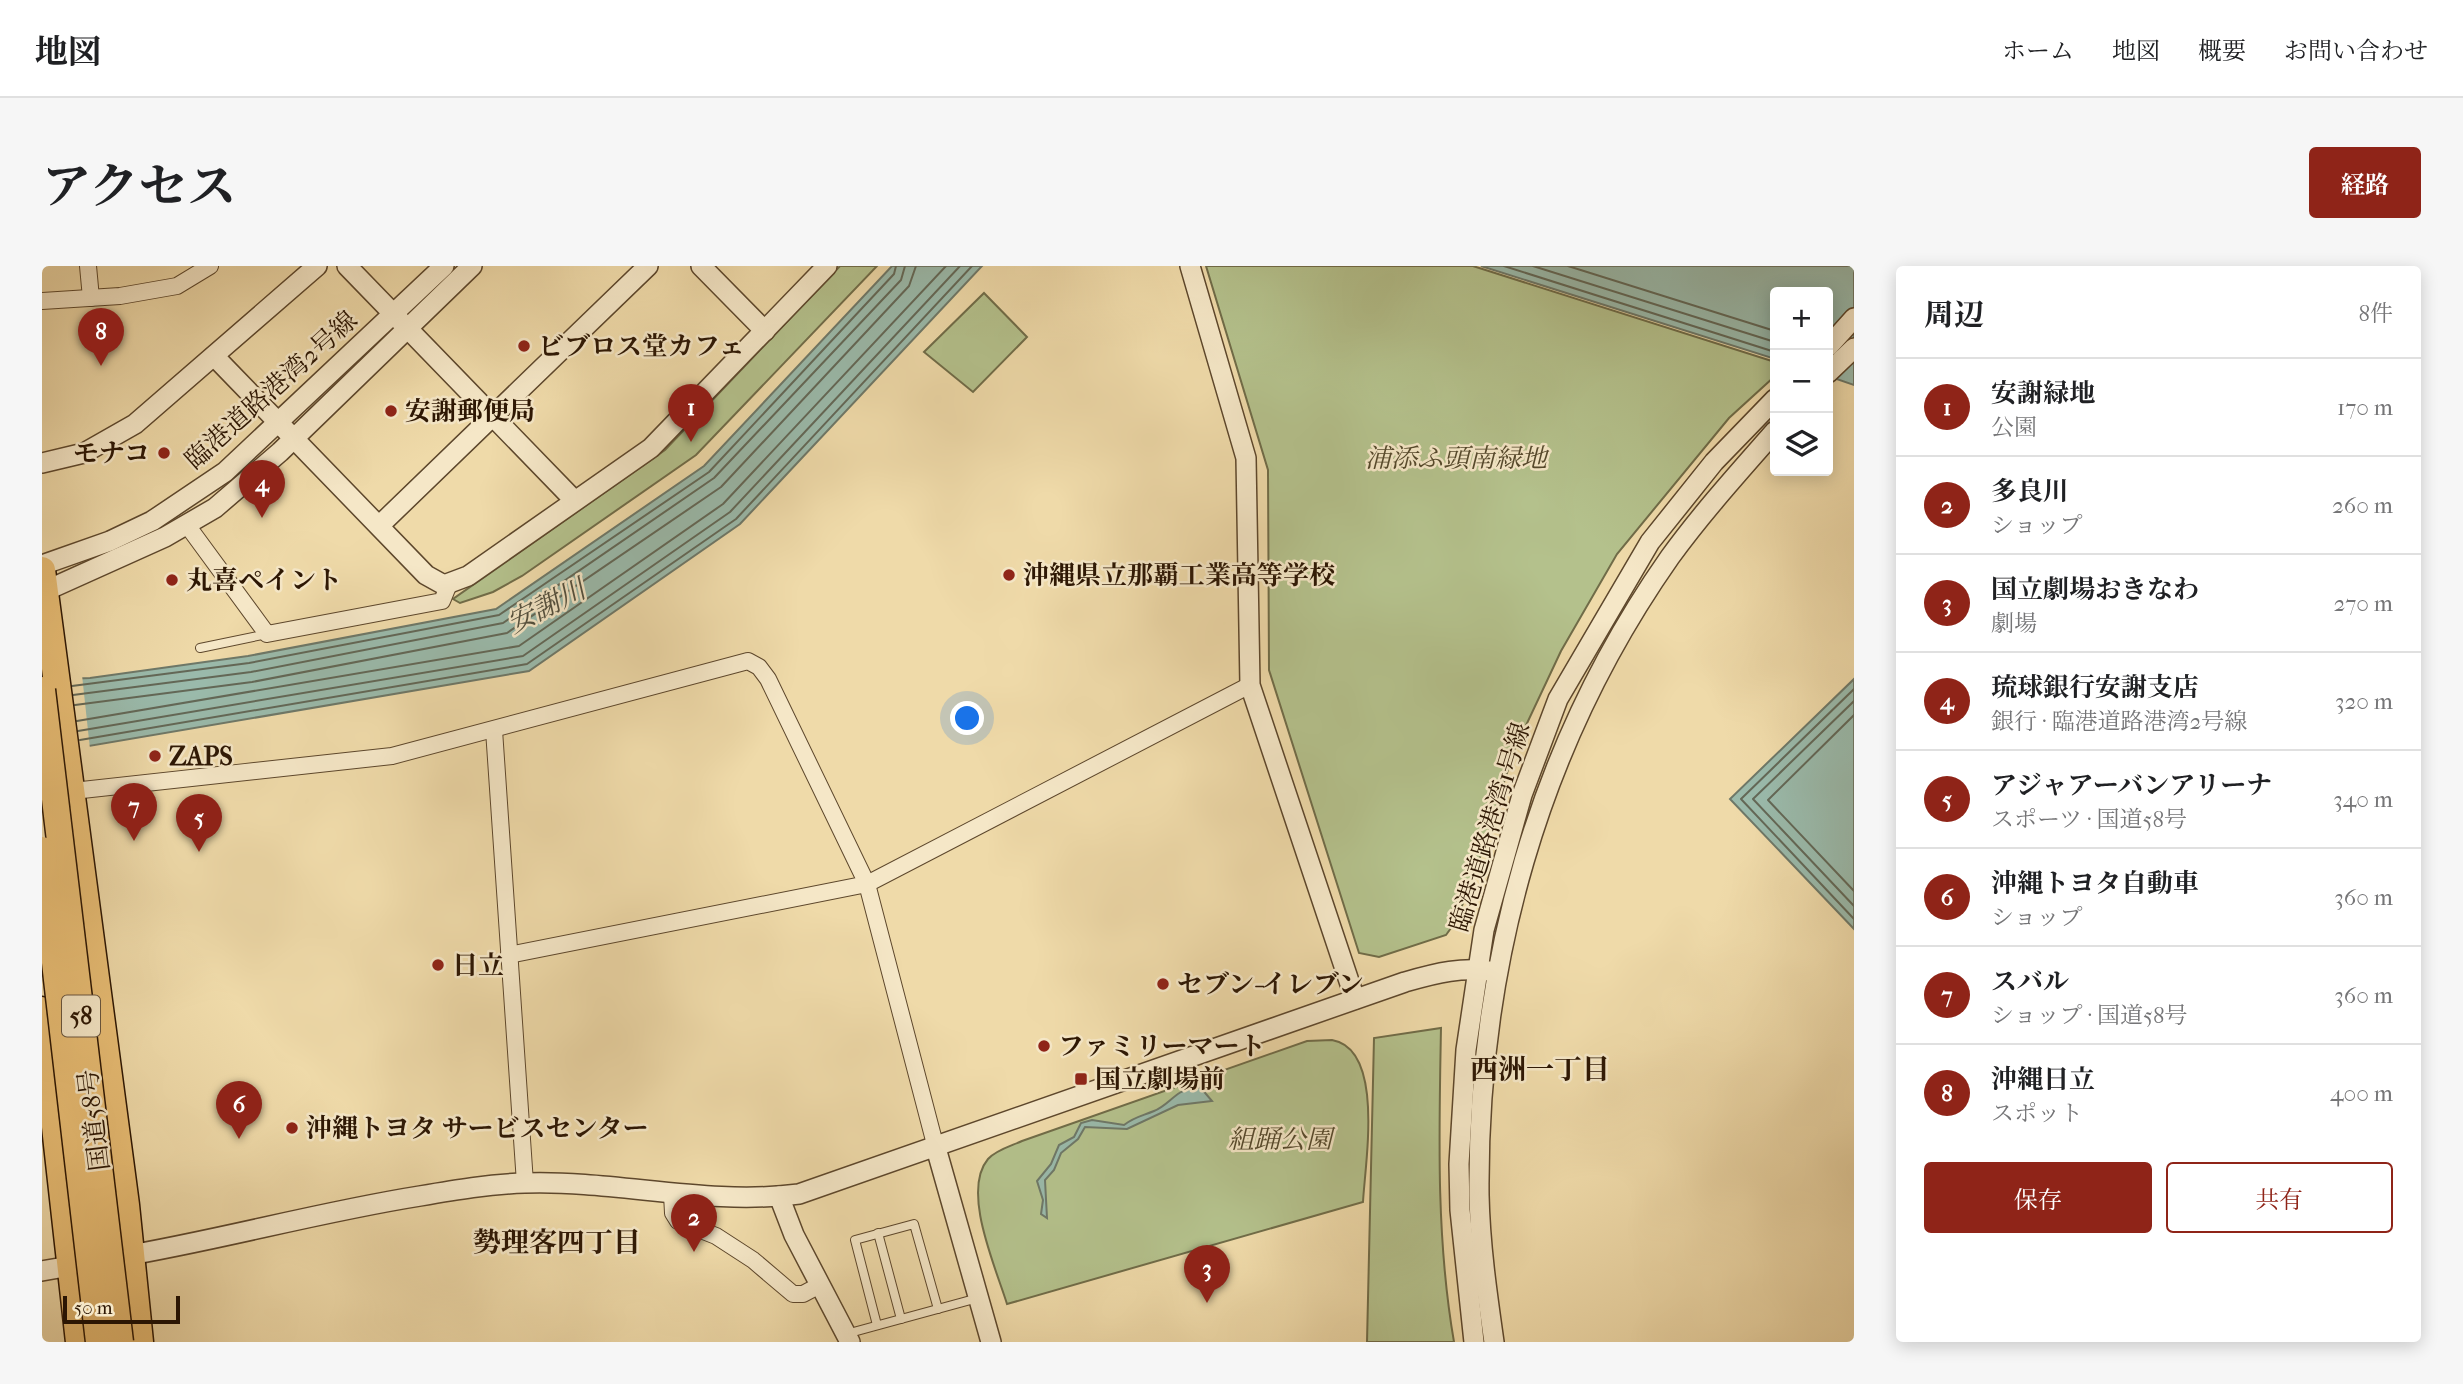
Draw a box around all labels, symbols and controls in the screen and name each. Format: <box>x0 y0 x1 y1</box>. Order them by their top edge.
text: 地図 <box>35 33 101 72</box>
text: ホーム <box>2002 37 2074 65</box>
text: 地図 <box>2112 37 2160 65</box>
text: 概要 <box>2198 37 2246 65</box>
text: お問い合わせ <box>2284 37 2428 65</box>
button: 経路 <box>2309 147 2421 218</box>
text: アクセス <box>42 158 237 216</box>
map controls <box>1770 287 1833 476</box>
button: + <box>1770 287 1833 350</box>
text: 周辺 <box>1924 298 1984 333</box>
text: 8件 <box>2358 300 2393 327</box>
street label: 臨港道路港湾2号線 <box>178 304 364 476</box>
pin: 8 <box>78 308 124 366</box>
place label: ビブロス堂カフェ <box>538 331 745 362</box>
marker: ビブロス堂カフェ <box>516 338 532 354</box>
button: − <box>1770 350 1833 413</box>
text: 安謝緑地 <box>1991 378 2095 409</box>
pin: 1 <box>668 384 714 442</box>
text: 1 <box>1943 394 1951 421</box>
text: 170 m <box>2337 394 2393 421</box>
place label: 安謝郵便局 <box>405 396 535 427</box>
marker: 安謝郵便局 <box>383 403 399 419</box>
button: layers <box>1770 413 1833 476</box>
text: 公園 <box>1991 414 2037 441</box>
place label: モナコ <box>73 438 150 469</box>
park label: 浦添ふ頭南緑地 <box>1365 443 1550 474</box>
marker: モナコ <box>156 445 172 461</box>
pin: 4 <box>239 460 285 518</box>
text: 多良川 <box>1991 476 2069 507</box>
text: 2 <box>1941 492 1953 519</box>
text: 260 m <box>2332 492 2393 519</box>
text: ショップ <box>1991 512 2083 539</box>
place label: 沖縄県立那覇工業高等学校 <box>1023 560 1335 591</box>
place label: 丸喜ペイント <box>186 565 342 596</box>
marker: 沖縄県立那覇工業高等学校 <box>1001 567 1017 583</box>
water label: 安謝川 <box>501 571 594 640</box>
marker: 丸喜ペイント <box>164 572 180 588</box>
text: 国立劇場おきなわ <box>1991 574 2199 605</box>
text: 3 <box>1942 590 1952 617</box>
text: 270 m <box>2333 590 2393 617</box>
text: 劇場 <box>1991 610 2037 637</box>
text: 琉球銀行安謝支店 <box>1991 672 2199 703</box>
text: 4 <box>1940 688 1954 715</box>
text: 320 m <box>2335 688 2393 715</box>
your location <box>950 701 984 735</box>
text: 銀行 · 臨港道路港湾2号線 <box>1991 708 2247 735</box>
street label: 臨港道路港湾1号線 <box>1443 719 1537 935</box>
place label: ZAPS <box>169 741 233 772</box>
marker: ZAPS <box>147 748 163 764</box>
text: アジャアーバンアリーナ <box>1991 770 2272 801</box>
pin: 7 <box>111 783 157 841</box>
text: 5 <box>1942 786 1952 813</box>
text: 340 m <box>2333 786 2393 813</box>
pin: 5 <box>176 794 222 852</box>
text: スポーツ · 国道58号 <box>1991 806 2187 833</box>
text: 沖縄トヨタ自動車 <box>1991 868 2199 899</box>
text: 6 <box>1941 884 1953 911</box>
text: 360 m <box>2334 884 2393 911</box>
text: ショップ <box>1991 904 2083 931</box>
place label: 日立 <box>452 950 504 981</box>
marker: 日立 <box>430 957 446 973</box>
text: スバル <box>1991 966 2069 997</box>
place label: セブン-イレブン <box>1177 969 1364 1000</box>
marker: セブン-イレブン <box>1155 976 1171 992</box>
text: 7 <box>1941 982 1953 1009</box>
text: 360 m <box>2334 982 2393 1009</box>
road number: 58 <box>62 996 100 1036</box>
text: ショップ · 国道58号 <box>1991 1002 2188 1029</box>
place label: ファミリーマート <box>1058 1031 1265 1062</box>
marker: ファミリーマート <box>1036 1038 1052 1054</box>
district label: 西洲一丁目 <box>1470 1053 1610 1086</box>
place label: 国立劇場前 <box>1095 1064 1225 1095</box>
text: 沖縄日立 <box>1991 1064 2095 1095</box>
street label: 国道58号 <box>72 1067 116 1173</box>
marker: 国立劇場前 <box>1073 1071 1089 1087</box>
text: 8 <box>1941 1080 1953 1107</box>
text: 400 m <box>2330 1080 2393 1107</box>
pin: 6 <box>216 1081 262 1139</box>
text: スポット <box>1991 1100 2083 1127</box>
place label: 沖縄トヨタ サービスセンター <box>306 1113 649 1144</box>
marker: 沖縄トヨタ サービスセンター <box>284 1120 300 1136</box>
park label: 組踊公園 <box>1228 1124 1336 1155</box>
button: 保存 <box>1924 1162 2152 1233</box>
button: 共有 <box>2166 1162 2393 1233</box>
pin: 2 <box>671 1194 717 1252</box>
district label: 勢理客四丁目 <box>473 1226 641 1259</box>
pin: 3 <box>1184 1245 1230 1303</box>
scale bar <box>63 1293 180 1325</box>
text: 50 m <box>74 1297 113 1319</box>

